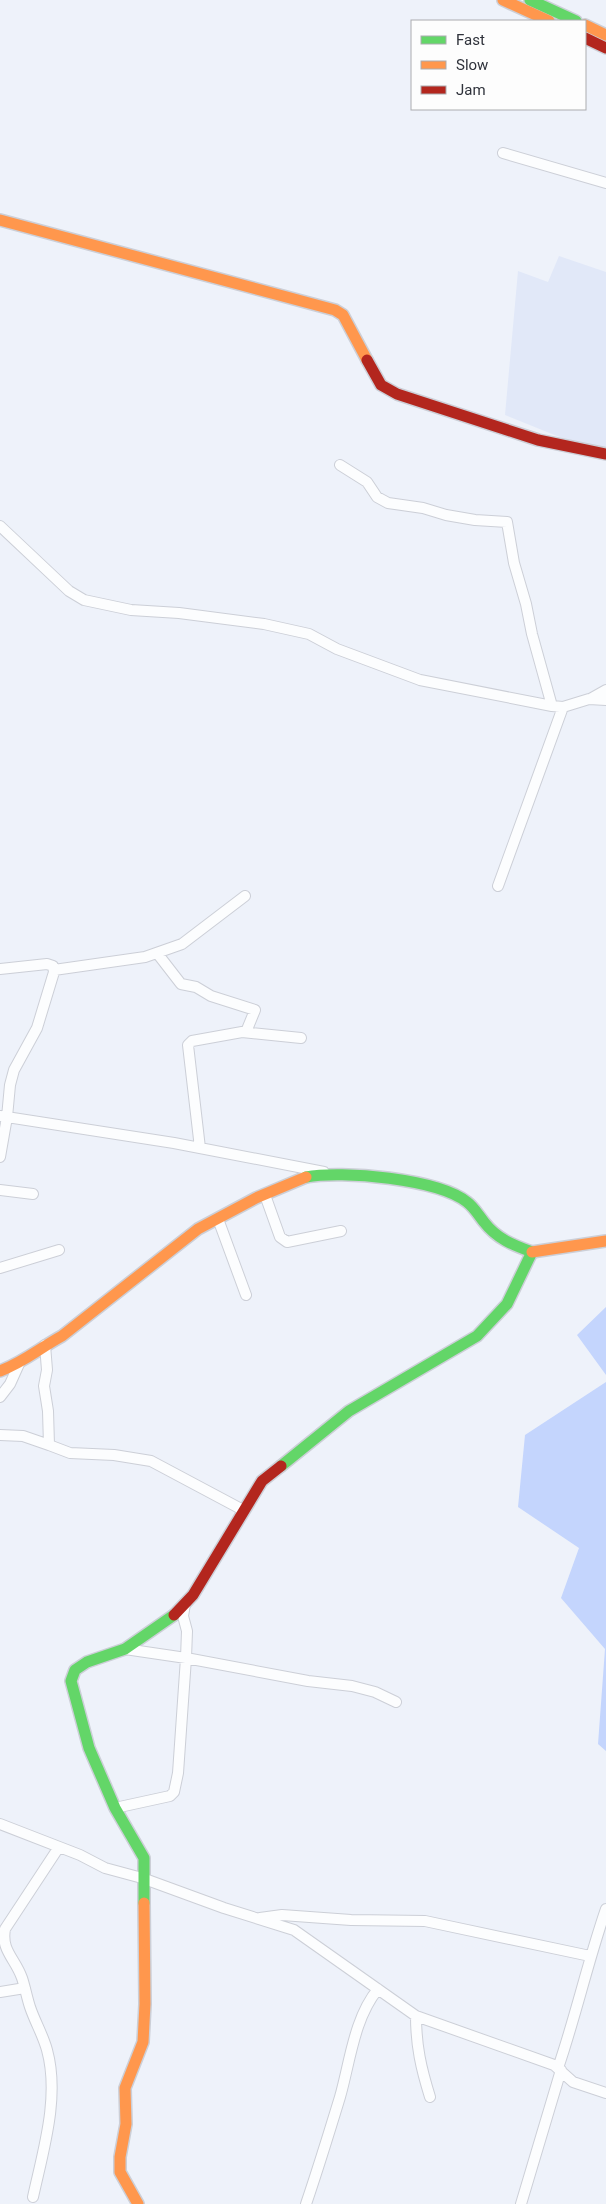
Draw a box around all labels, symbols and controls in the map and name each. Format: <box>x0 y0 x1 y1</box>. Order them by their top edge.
legend <box>411 20 586 110</box>
text: Fast <box>456 31 485 49</box>
text: Slow <box>456 56 488 74</box>
text: Jam <box>456 81 486 99</box>

